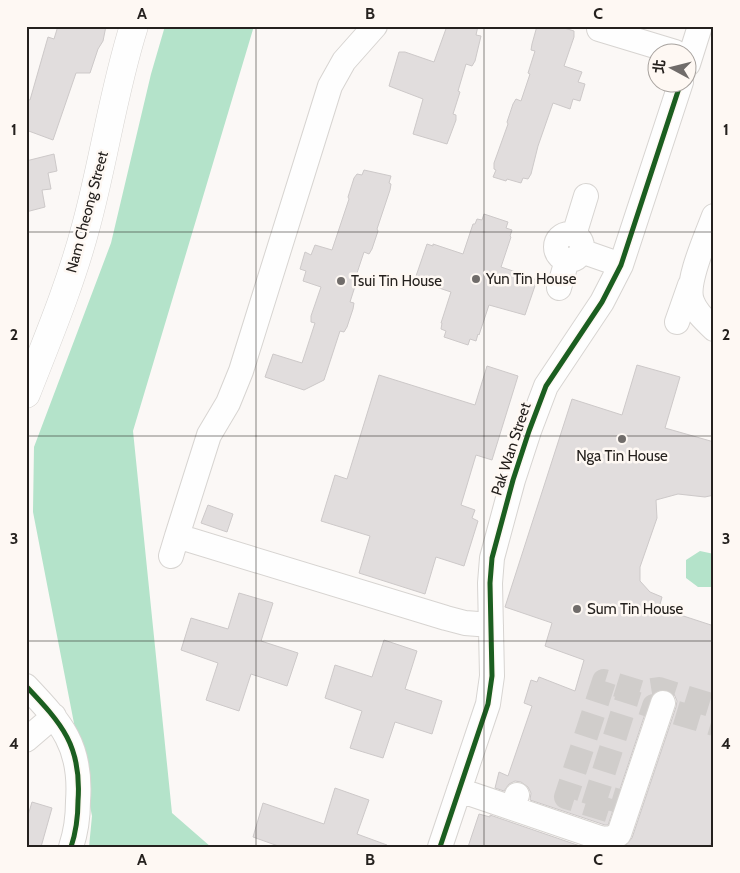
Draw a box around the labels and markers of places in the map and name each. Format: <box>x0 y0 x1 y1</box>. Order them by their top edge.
place label: Yun Tin House <box>485 270 577 288</box>
place label: Tsui Tin House <box>351 272 442 290</box>
marker: Yun Tin House <box>470 273 482 285</box>
marker: Tsui Tin House <box>335 275 347 287</box>
marker: Nga Tin House <box>616 433 628 445</box>
place label: Nga Tin House <box>576 447 668 465</box>
place label: Sum Tin House <box>587 600 684 618</box>
marker: Sum Tin House <box>571 603 583 615</box>

